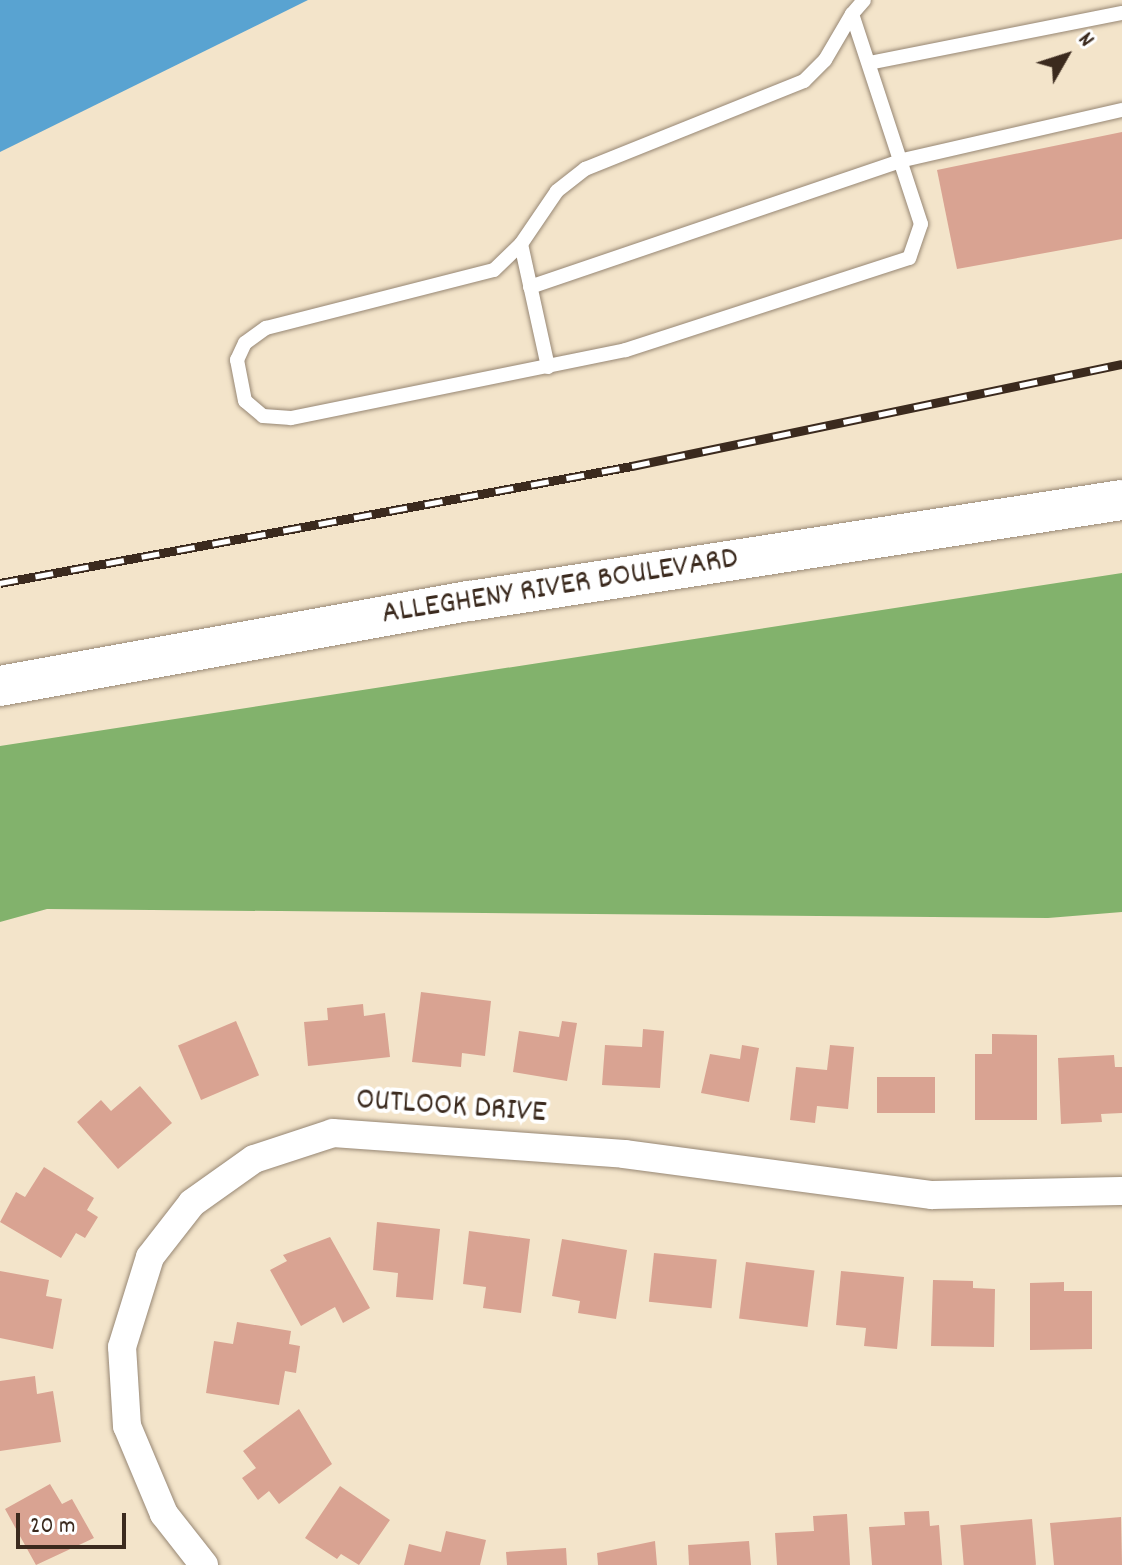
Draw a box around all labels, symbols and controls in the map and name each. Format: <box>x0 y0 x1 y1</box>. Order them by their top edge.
north arrow <box>1026 16 1106 96</box>
text: N <box>1070 27 1101 55</box>
street label: ALLEGHENY RIVER BOULEVARD <box>379 541 741 635</box>
street label: OUTLOOK DRIVE <box>355 1082 547 1134</box>
scale bar <box>20 1497 130 1547</box>
text: 20 m <box>30 1510 76 1544</box>

